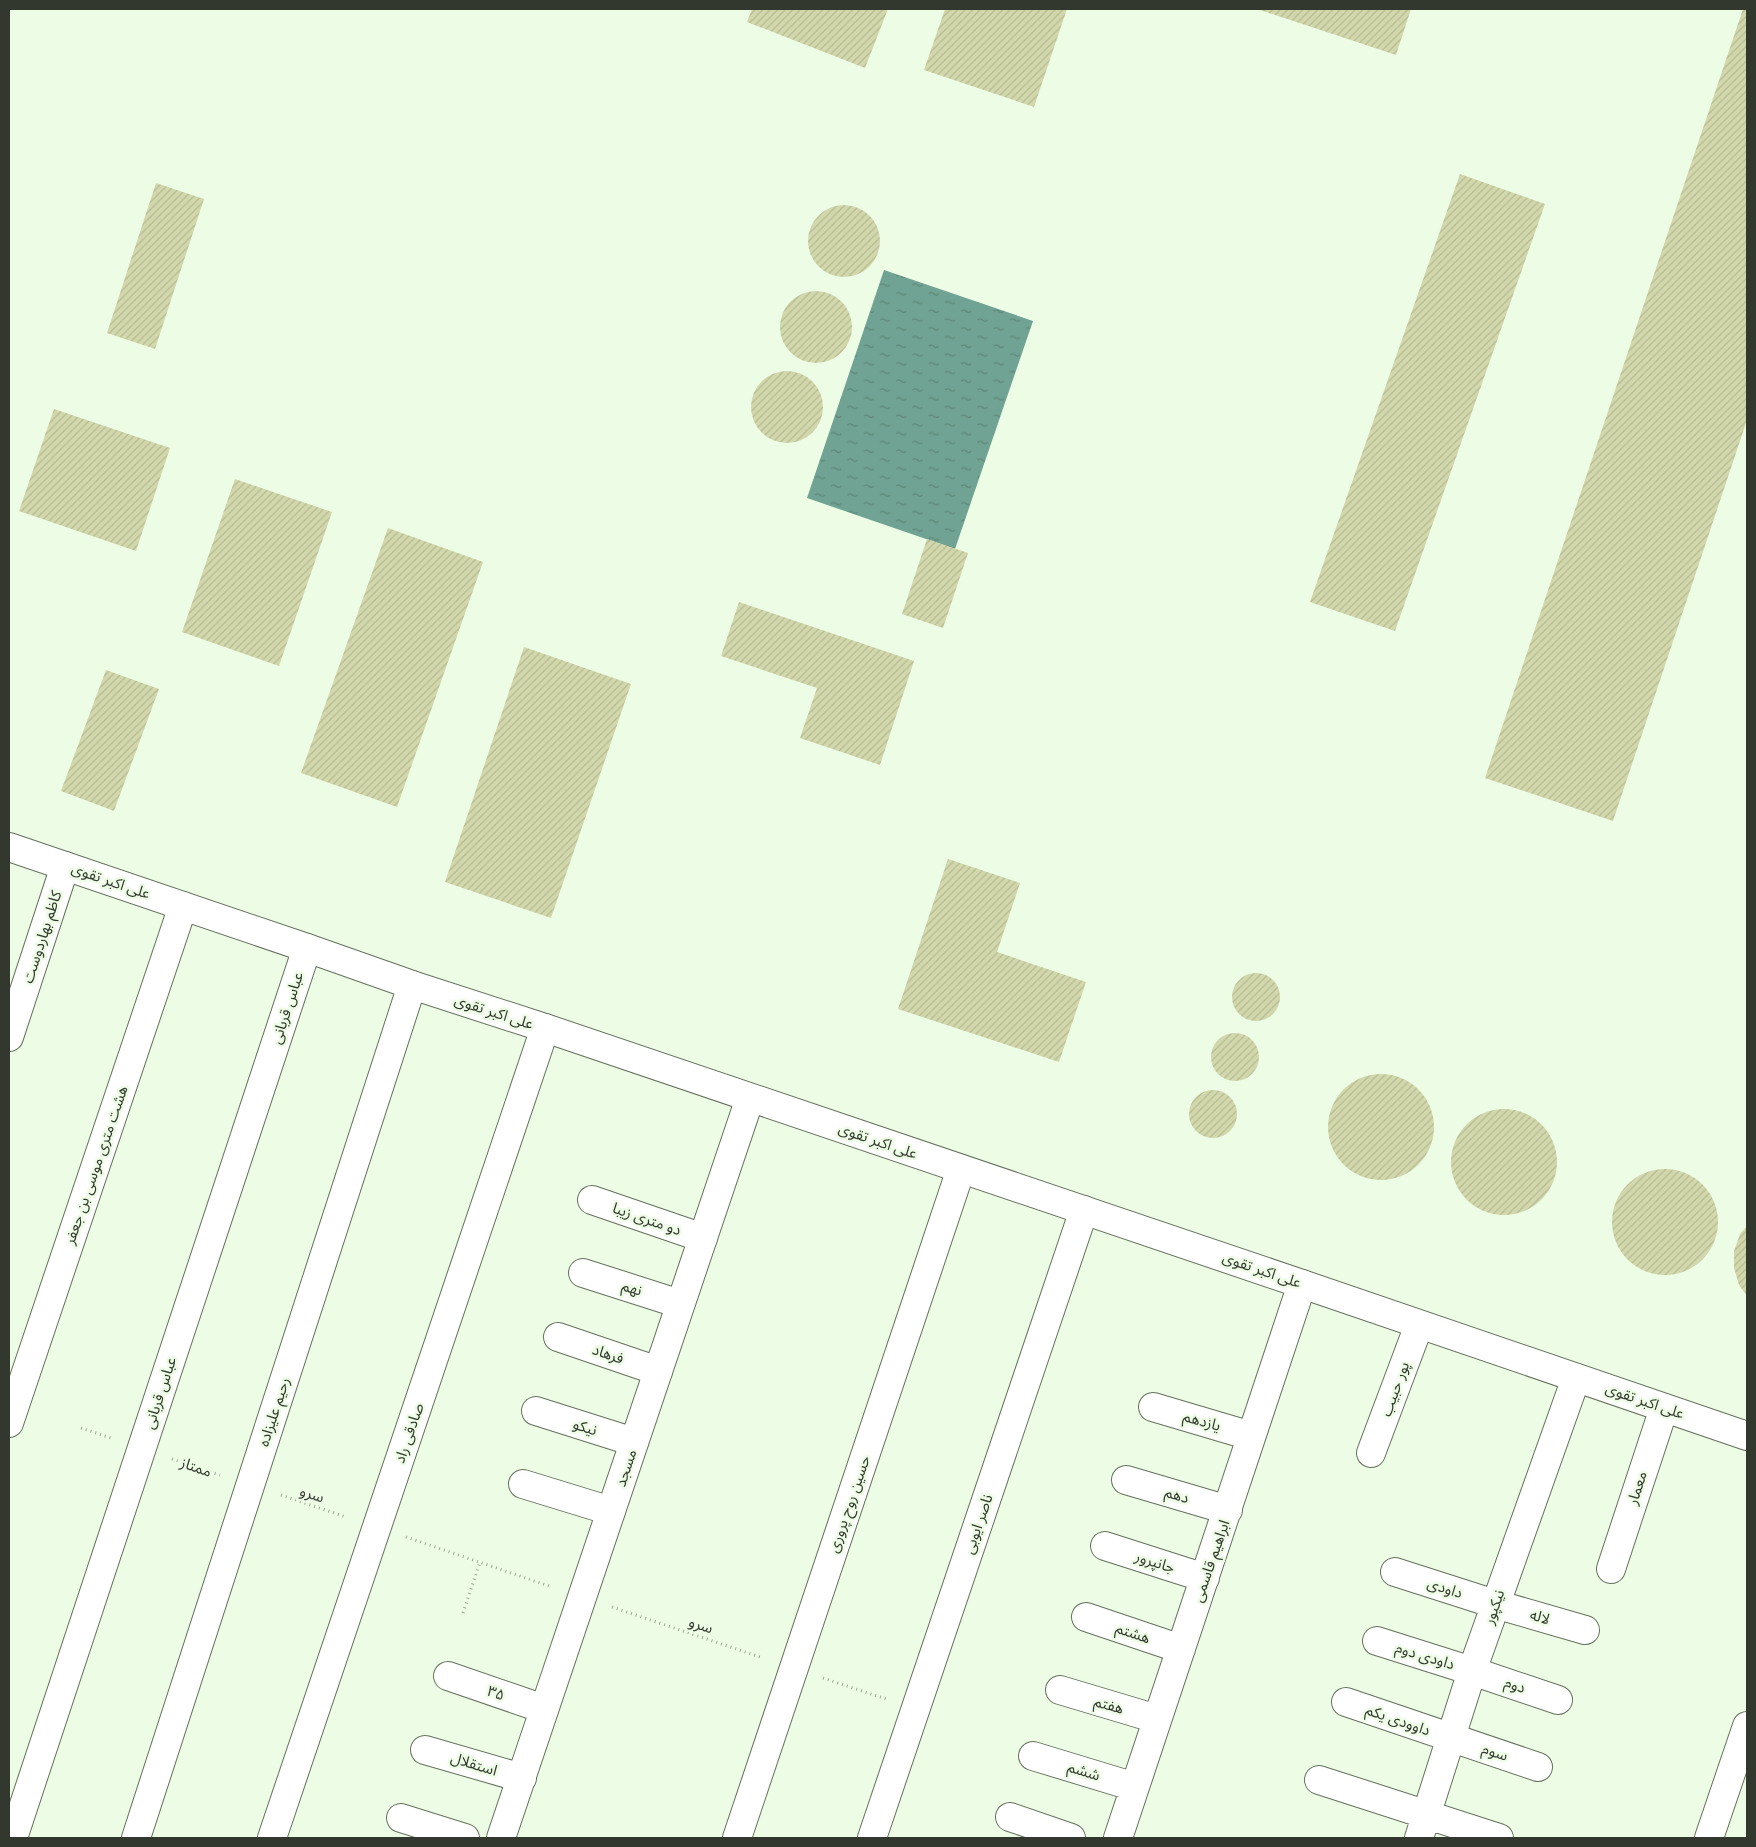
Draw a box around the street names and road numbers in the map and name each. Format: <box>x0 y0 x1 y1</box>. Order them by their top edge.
street label: علی اکبر تقوی <box>69 858 153 904</box>
street label: کاظم بهاردوست <box>18 887 68 986</box>
street label: عباس قربانی <box>266 969 308 1047</box>
street label: علی اکبر تقوی <box>452 990 537 1034</box>
street label: هشت متری موسی بن جعفر <box>59 1083 133 1248</box>
street label: علی اکبر تقوی <box>836 1118 920 1164</box>
street label: دو متری زیبا <box>610 1198 684 1240</box>
street label: علی اکبر تقوی <box>1220 1247 1304 1293</box>
street label: نهم <box>619 1275 645 1302</box>
street label: فرهاد <box>590 1339 627 1369</box>
street label: عباس قربانی <box>139 1354 181 1432</box>
street label: پور حبیب <box>1376 1359 1414 1419</box>
street label: رحیم علیزاده <box>253 1375 296 1449</box>
street label: علی اکبر تقوی <box>1603 1378 1687 1424</box>
street label: صادقی راد <box>389 1400 429 1466</box>
street label: یازدهم <box>1181 1406 1223 1437</box>
street label: نیکو <box>570 1414 600 1440</box>
street label: مسجد <box>611 1447 641 1489</box>
street label: ممتاز <box>177 1452 214 1482</box>
street label: حسین روح پروری <box>823 1453 877 1556</box>
street label: معمار <box>1622 1469 1652 1508</box>
street label: سرو <box>297 1481 327 1507</box>
street label: دهم <box>1162 1482 1191 1509</box>
street label: ناصر ایوبی <box>958 1491 998 1557</box>
street label: ابراهیم قاسمی <box>1188 1517 1235 1605</box>
street label: جانپرور <box>1131 1546 1178 1578</box>
street label: داودی <box>1425 1573 1465 1603</box>
street label: نیکپور <box>1478 1587 1509 1628</box>
street label: لاله <box>1528 1605 1552 1629</box>
street label: سرو <box>686 1612 716 1639</box>
street label: هشتم <box>1113 1618 1153 1649</box>
street label: داودی دوم <box>1393 1638 1457 1675</box>
street label: دوم <box>1501 1672 1528 1699</box>
street label: ۳۵ <box>485 1681 507 1705</box>
street label: هفتم <box>1092 1691 1126 1720</box>
street label: داوودی یکم <box>1363 1700 1433 1741</box>
street label: سوم <box>1479 1738 1511 1767</box>
street label: استقلال <box>448 1747 500 1781</box>
street label: ششم <box>1065 1757 1103 1786</box>

